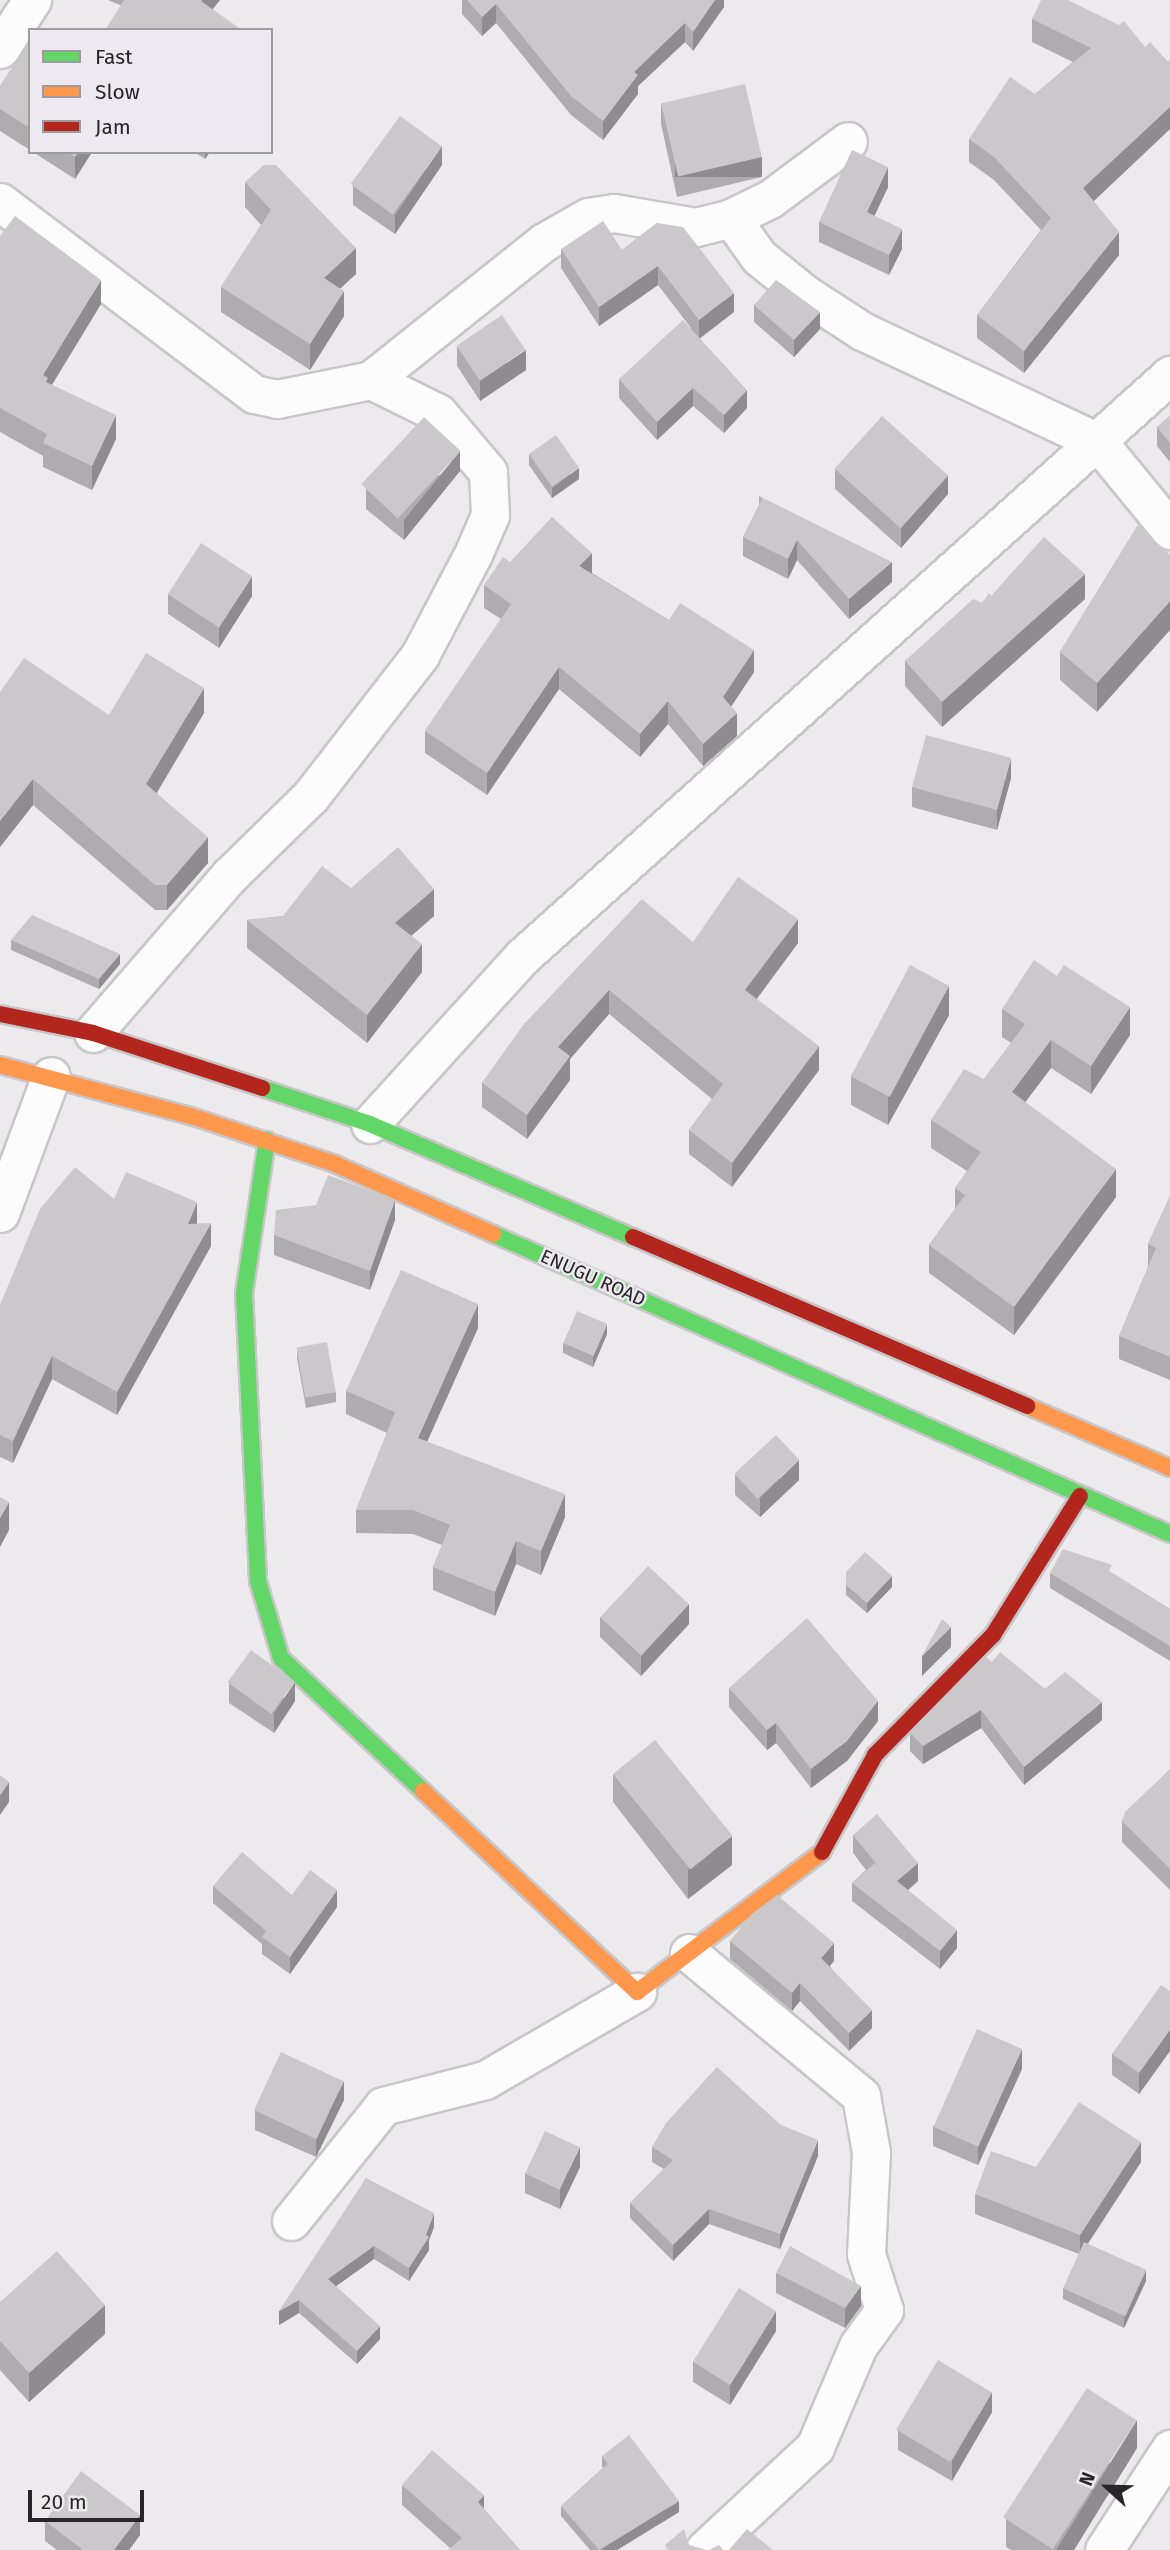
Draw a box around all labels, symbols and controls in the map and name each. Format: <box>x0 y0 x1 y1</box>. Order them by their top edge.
legend <box>28 28 273 154</box>
text: Fast <box>95 44 133 70</box>
text: Slow <box>95 79 140 105</box>
text: Jam <box>95 114 131 140</box>
street label: ENUGU ROAD <box>537 1245 649 1311</box>
north arrow <box>1072 2452 1142 2522</box>
text: N <box>1074 2469 1100 2489</box>
scale bar <box>32 2476 147 2520</box>
text: 20 m <box>41 2489 87 2515</box>

